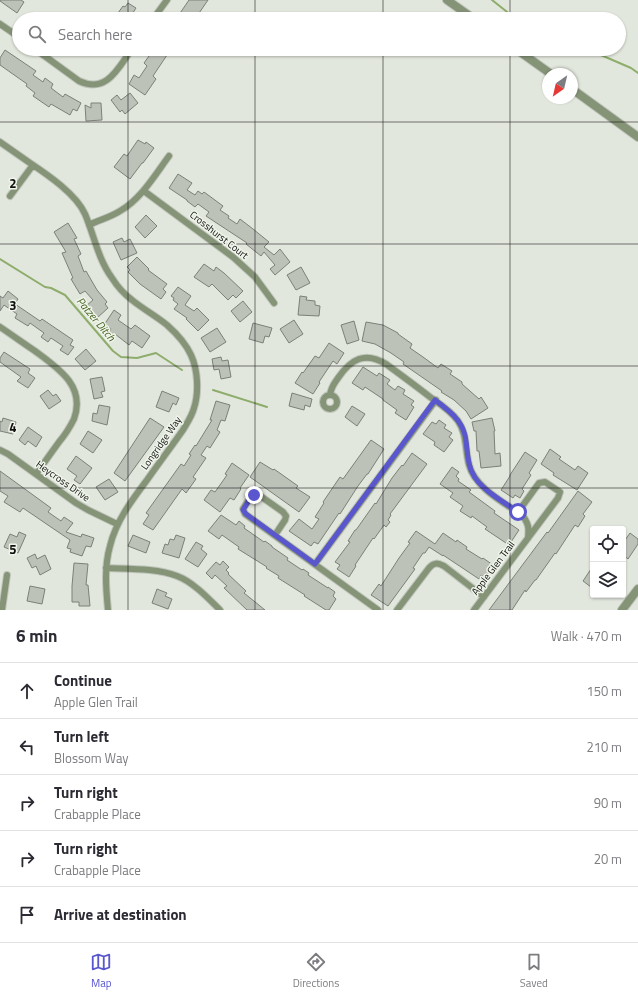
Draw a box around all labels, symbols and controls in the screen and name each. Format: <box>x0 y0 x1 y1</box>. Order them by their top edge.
search box <box>12 12 626 56</box>
icon: search <box>26 23 48 45</box>
text: Search here <box>58 23 132 46</box>
north arrow <box>542 68 578 104</box>
text: 2 <box>9 173 17 193</box>
street label: Crosshurst Court <box>187 207 252 263</box>
water label: Patzer Ditch <box>73 294 119 345</box>
text: 3 <box>9 295 17 315</box>
street label: Longridge Way <box>137 413 185 473</box>
text: 4 <box>9 417 17 437</box>
street label: Heycross Drive <box>33 457 93 505</box>
route end <box>245 486 263 504</box>
route start <box>509 503 527 521</box>
map controls <box>590 526 626 598</box>
button: locate <box>590 526 626 562</box>
street label: Apple Glen Trail <box>468 538 518 598</box>
text: 5 <box>9 539 17 559</box>
button: layers <box>590 562 626 598</box>
text: 6 min <box>16 623 57 649</box>
text: Walk · 470 m <box>551 626 622 646</box>
text: Continue <box>54 669 112 692</box>
icon: ahead <box>16 680 38 702</box>
text: 150 m <box>586 681 622 701</box>
text: Apple Glen Trail <box>54 692 138 712</box>
text: Turn left <box>54 725 109 748</box>
icon: left <box>16 736 38 758</box>
text: 210 m <box>586 737 622 757</box>
text: Blossom Way <box>54 748 129 768</box>
text: Turn right <box>54 781 118 804</box>
icon: right <box>16 792 38 814</box>
text: 90 m <box>594 793 622 813</box>
text: Crabapple Place <box>54 804 141 824</box>
text: Turn right <box>54 837 118 860</box>
icon: right <box>16 848 38 870</box>
text: 20 m <box>594 849 622 869</box>
text: Crabapple Place <box>54 860 141 880</box>
text: Arrive at destination <box>54 903 187 926</box>
icon: arrive <box>16 904 38 926</box>
tab: Map <box>90 951 112 991</box>
tab: Directions <box>293 951 339 991</box>
tab: Saved <box>520 951 548 991</box>

